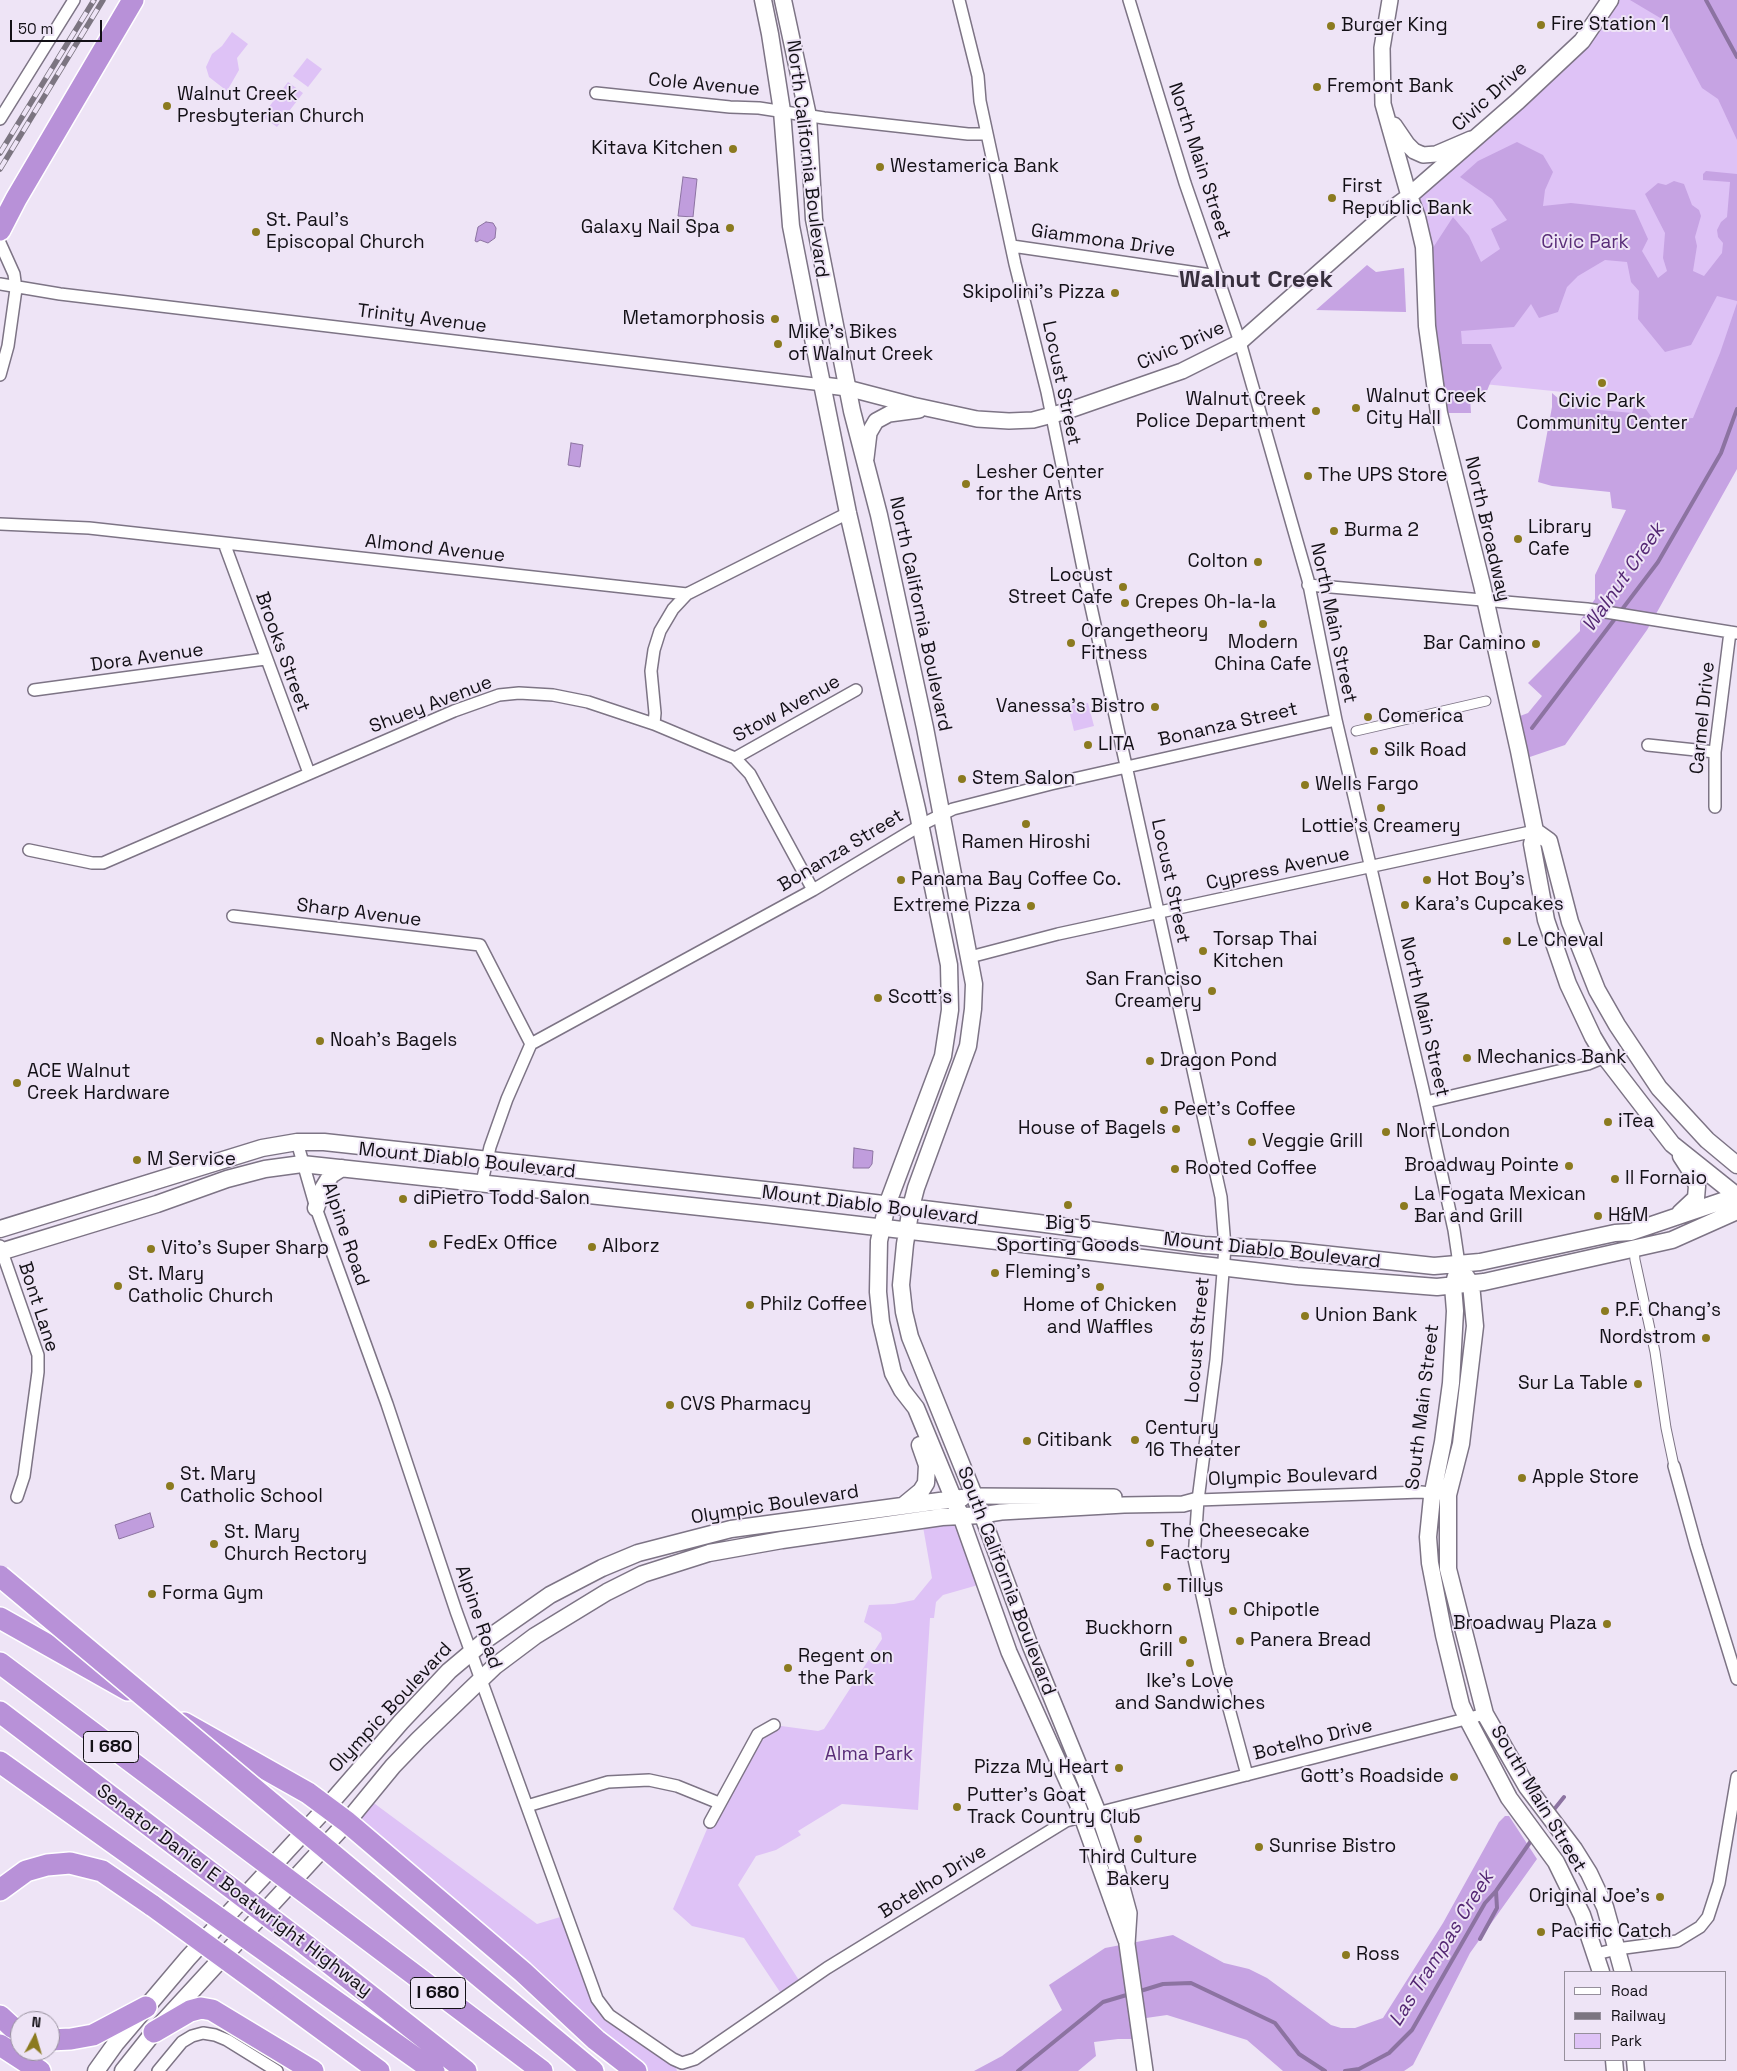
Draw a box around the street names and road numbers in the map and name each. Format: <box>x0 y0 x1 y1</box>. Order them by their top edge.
street label: North California Boulevard <box>781 39 833 279</box>
street label: Civic Drive <box>1448 57 1532 137</box>
street label: Cole Avenue <box>647 69 761 101</box>
street label: North Main Street <box>1163 80 1235 242</box>
street label: Giammona Drive <box>1029 220 1177 262</box>
street label: Trinity Avenue <box>356 300 488 338</box>
street label: Civic Drive <box>1134 317 1228 375</box>
street label: Locust Street <box>1037 319 1085 447</box>
street label: North Broadway <box>1459 454 1515 604</box>
street label: North California Boulevard <box>884 494 956 734</box>
street label: Almond Avenue <box>364 530 506 568</box>
street label: North Main Street <box>1305 541 1361 705</box>
street label: Brooks Street <box>250 589 314 715</box>
street label: Dora Avenue <box>89 639 205 677</box>
street label: Carmel Drive <box>1686 661 1720 775</box>
street label: Stow Avenue <box>730 670 844 748</box>
street label: Shuey Avenue <box>366 671 496 739</box>
street label: Bonanza Street <box>1156 698 1300 752</box>
street label: Bonanza Street <box>774 805 908 897</box>
street label: Locust Street <box>1146 817 1194 945</box>
street label: Cypress Avenue <box>1204 843 1352 895</box>
street label: Sharp Avenue <box>295 894 423 932</box>
street label: North Main Street <box>1395 935 1453 1099</box>
street label: Mount Diablo Boulevard <box>357 1138 577 1184</box>
street label: Alpine Road <box>317 1179 373 1289</box>
street label: Mount Diablo Boulevard <box>760 1181 980 1231</box>
street label: Mount Diablo Boulevard <box>1162 1228 1382 1274</box>
street label: Bont Lane <box>13 1259 63 1355</box>
street label: Locust Street <box>1181 1276 1215 1404</box>
street label: South Main Street <box>1402 1323 1444 1491</box>
street label: South California Boulevard <box>952 1463 1060 1699</box>
street label: Olympic Boulevard <box>1208 1463 1378 1491</box>
street label: Olympic Boulevard <box>689 1480 861 1530</box>
street label: Alpine Road <box>450 1562 506 1672</box>
street label: Olympic Boulevard <box>325 1638 457 1778</box>
street label: Botelho Drive <box>1251 1714 1375 1766</box>
street label: South Main Street <box>1485 1722 1591 1876</box>
road number: I 680 <box>84 1731 138 1762</box>
street label: Senator Daniel E Boatwright Highway <box>92 1780 376 2002</box>
street label: Botelho Drive <box>875 1840 991 1924</box>
road number: I 680 <box>410 1978 466 2009</box>

